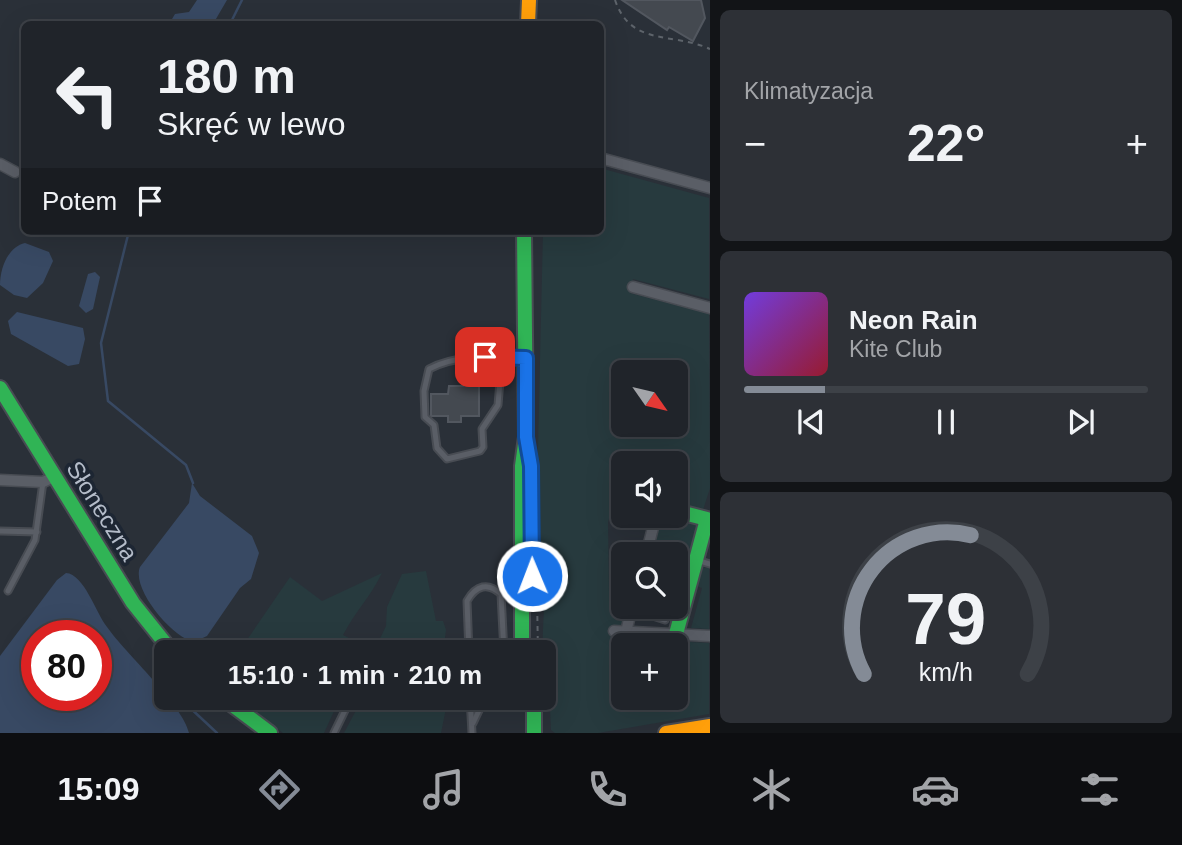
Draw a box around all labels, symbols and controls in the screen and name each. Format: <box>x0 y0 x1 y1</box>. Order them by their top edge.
icon: left <box>42 49 133 140</box>
text: 180 m <box>157 49 296 103</box>
text: Klimatyzacja <box>744 78 873 104</box>
text: Skręć w lewo <box>157 106 346 142</box>
text: 22° <box>907 114 985 172</box>
text: − <box>744 123 766 165</box>
text: + <box>1126 123 1148 165</box>
icon: arrive <box>131 182 169 220</box>
text: Potem <box>42 186 117 216</box>
text: Neon Rain <box>849 305 978 335</box>
pin <box>455 327 515 387</box>
text: Kite Club <box>849 336 942 362</box>
icon: arrive <box>466 338 504 376</box>
north arrow <box>611 360 688 438</box>
map controls <box>611 360 688 710</box>
icon: previous <box>792 403 830 441</box>
icon: pause <box>927 403 965 441</box>
icon: next <box>1062 403 1100 441</box>
button: sound <box>611 451 688 528</box>
street label: Słoneczna <box>61 456 144 566</box>
position arrow <box>495 539 569 613</box>
button: search <box>611 542 688 619</box>
text: 79 <box>906 578 986 659</box>
speed limit sign: 80 <box>21 620 112 711</box>
button: + <box>611 633 688 710</box>
text: km/h <box>919 657 973 685</box>
text: 15:10 · 1 min · 210 m <box>228 660 482 690</box>
icon: directions <box>255 765 304 814</box>
icon: music <box>419 765 468 814</box>
icon: phone <box>583 765 632 814</box>
icon: climate <box>747 765 796 814</box>
icon: car <box>911 765 960 814</box>
icon: filters <box>1075 765 1124 814</box>
text: 15:09 <box>58 771 139 807</box>

